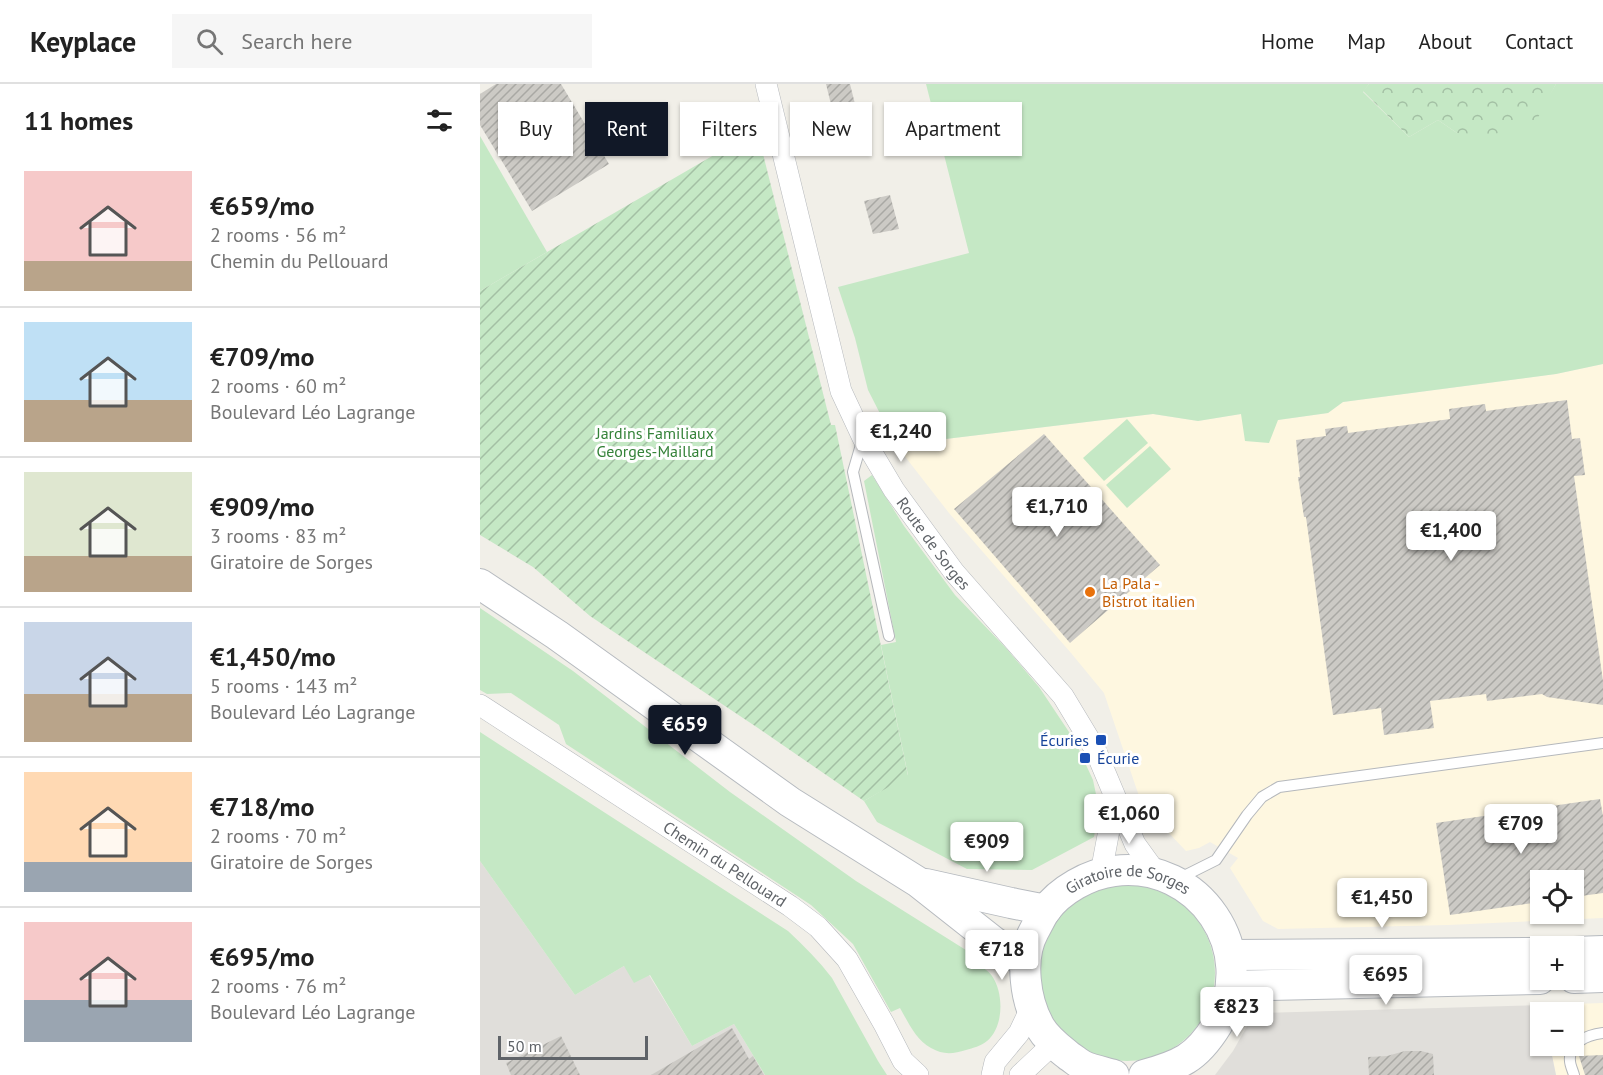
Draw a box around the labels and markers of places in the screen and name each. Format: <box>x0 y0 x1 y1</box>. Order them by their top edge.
pin: €1,240 <box>852 412 950 463</box>
pin: €1,710 <box>1008 487 1106 538</box>
pin: €1,400 <box>1402 511 1500 562</box>
place label: La Pala - Bistrot italien <box>1102 573 1195 611</box>
marker: La Pala - Bistrot italien <box>1083 585 1097 599</box>
pin: €659 <box>649 705 721 756</box>
place label: Écuries <box>1040 730 1089 750</box>
marker: Écuries <box>1094 733 1108 747</box>
place label: Écurie <box>1097 748 1139 768</box>
marker: Écurie <box>1078 751 1092 765</box>
pin: €1,060 <box>1080 794 1178 845</box>
pin: €709 <box>1485 804 1557 855</box>
pin: €909 <box>951 822 1023 873</box>
pin: €1,450 <box>1333 878 1431 929</box>
pin: €718 <box>966 930 1038 981</box>
pin: €695 <box>1350 955 1422 1006</box>
pin: €823 <box>1201 987 1273 1038</box>

